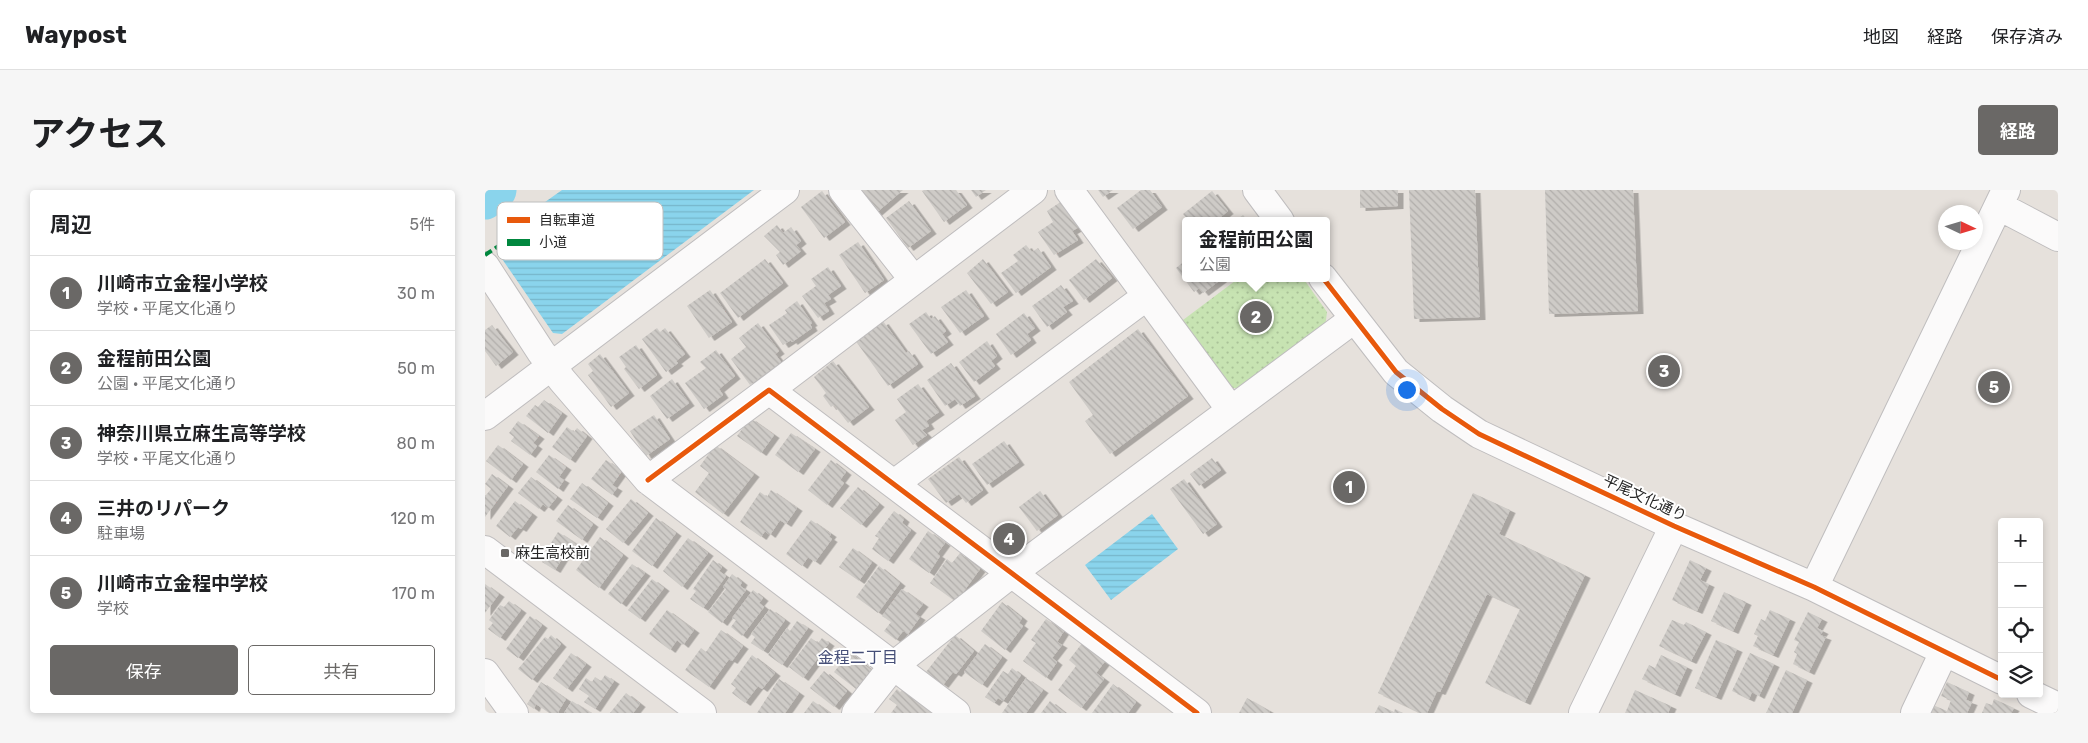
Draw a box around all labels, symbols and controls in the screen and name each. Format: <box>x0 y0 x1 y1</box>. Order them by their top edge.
text: Waypost <box>25 21 127 49</box>
text: 地図 <box>1863 26 1899 48</box>
text: 経路 <box>1927 26 1963 48</box>
text: 保存済み <box>1991 26 2063 48</box>
button: 経路 <box>1978 105 2058 155</box>
text: アクセス <box>30 113 168 155</box>
legend <box>497 202 663 260</box>
north arrow <box>1938 205 1983 250</box>
text: 周辺 <box>50 212 92 237</box>
text: 自転車道 <box>539 212 595 229</box>
text: 5件 <box>409 215 435 234</box>
popup <box>1182 217 1330 282</box>
text: 金程前田公園 <box>1199 228 1313 251</box>
text: 小道 <box>539 234 567 251</box>
text: 公園 <box>1199 255 1231 274</box>
text: 川崎市立金程小学校 <box>97 272 268 295</box>
text: 1 <box>62 284 70 303</box>
text: 30 m <box>397 284 435 303</box>
pin: 2 <box>1240 298 1272 336</box>
text: 学校 · 平尾文化通り <box>97 299 238 318</box>
text: 金程前田公園 <box>97 347 211 370</box>
pin: 3 <box>1648 352 1680 390</box>
text: 2 <box>61 359 71 378</box>
text: 50 m <box>397 359 435 378</box>
pin: 5 <box>1978 368 2010 406</box>
text: 公園 · 平尾文化通り <box>97 374 238 393</box>
your location <box>1394 377 1420 403</box>
text: 神奈川県立麻生高等学校 <box>97 422 306 445</box>
text: 3 <box>61 434 71 453</box>
text: 80 m <box>397 434 435 453</box>
text: 学校 · 平尾文化通り <box>97 449 238 468</box>
pin: 1 <box>1333 468 1365 506</box>
street label: 平尾文化通り <box>1600 471 1690 525</box>
text: 三井のリパーク <box>97 497 230 520</box>
text: 4 <box>61 509 71 528</box>
text: 120 m <box>390 509 435 528</box>
map controls <box>1998 518 2043 698</box>
button: + <box>1998 518 2043 563</box>
pin: 4 <box>993 520 1025 558</box>
text: 駐車場 <box>97 524 145 543</box>
place label: 麻生高校前 <box>515 544 590 562</box>
marker: 麻生高校前 <box>499 547 511 559</box>
button: − <box>1998 563 2043 608</box>
text: 川崎市立金程中学校 <box>97 572 268 595</box>
text: 5 <box>61 584 71 603</box>
text: 170 m <box>392 584 435 603</box>
text: 学校 <box>97 599 129 618</box>
button: locate <box>1998 608 2043 653</box>
button: 保存 <box>50 645 238 695</box>
button: 共有 <box>248 645 435 695</box>
district label: 金程二丁目 <box>818 648 898 667</box>
button: layers <box>1998 653 2043 698</box>

